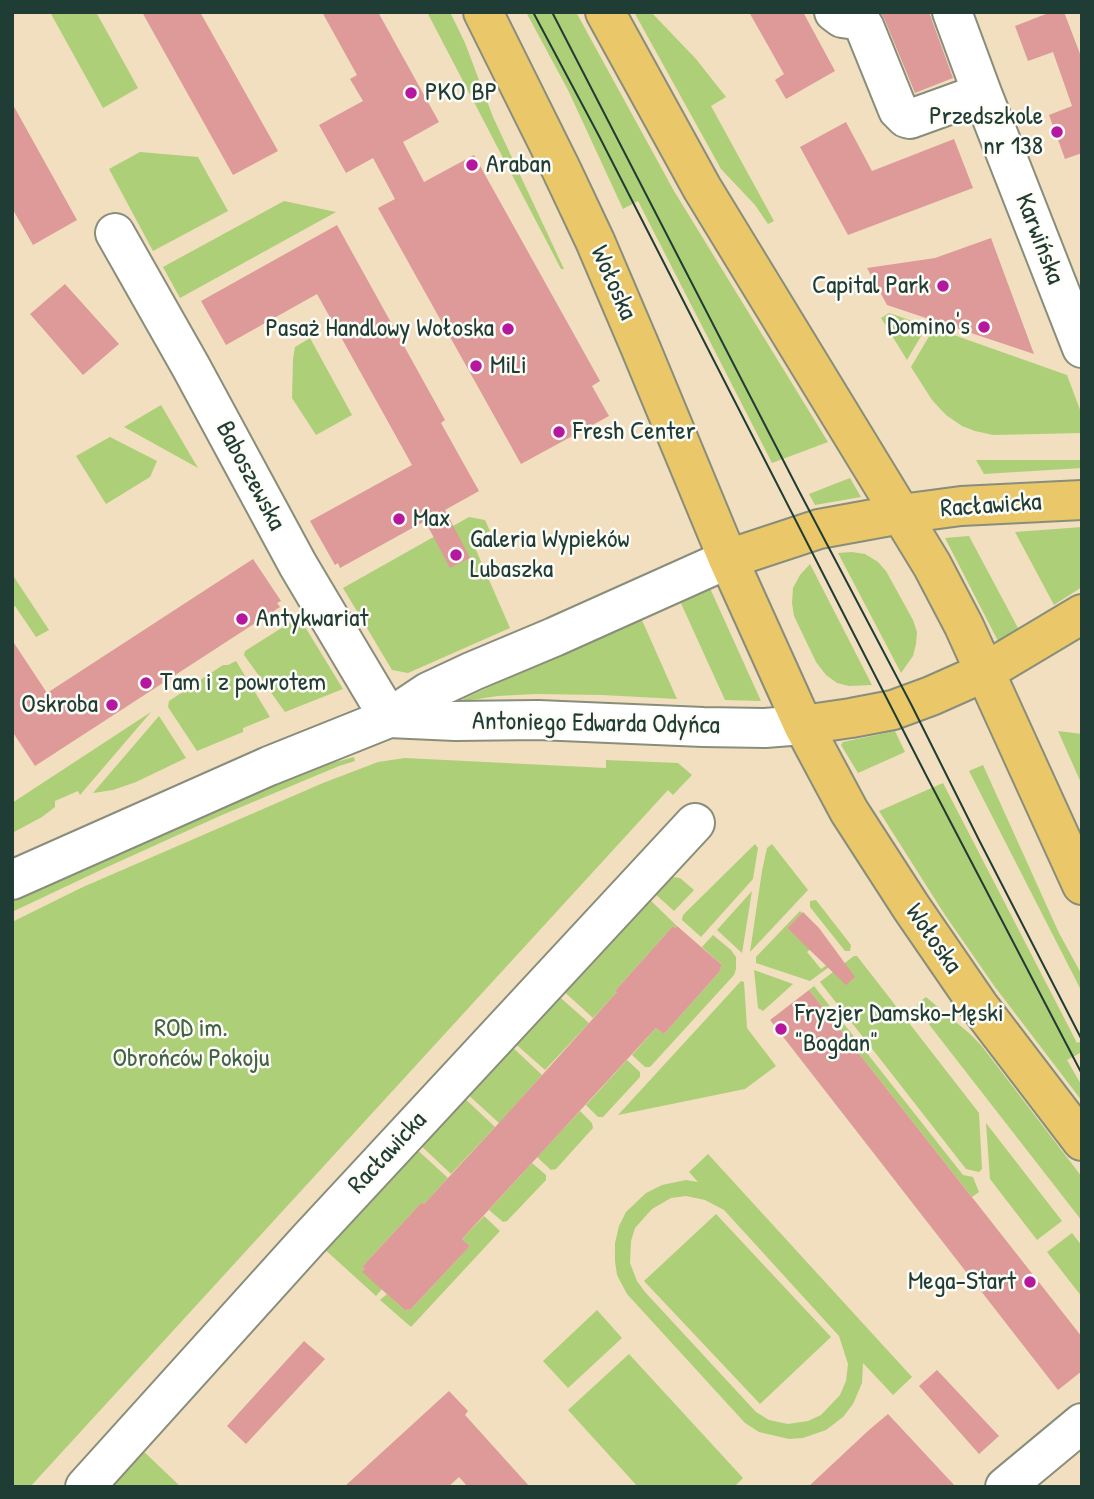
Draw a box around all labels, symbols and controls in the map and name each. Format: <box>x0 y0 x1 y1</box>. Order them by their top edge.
place label: PKO BP <box>425 77 497 109</box>
marker: PKO BP <box>403 85 419 101</box>
place label: Przedszkole nr 138 <box>929 101 1043 162</box>
marker: Przedszkole nr 138 <box>1049 124 1065 140</box>
place label: Araban <box>486 149 552 181</box>
marker: Araban <box>464 157 480 173</box>
street label: Karwińska <box>1008 189 1070 289</box>
street label: Wołoska <box>583 241 643 325</box>
place label: Capital Park <box>812 270 929 302</box>
marker: Capital Park <box>935 278 951 294</box>
place label: Domino's <box>887 311 970 343</box>
place label: Pasaż Handlowy Wołoska <box>265 313 494 345</box>
marker: Domino's <box>976 319 992 335</box>
marker: Pasaż Handlowy Wołoska <box>500 321 516 337</box>
place label: MiLi <box>490 350 527 382</box>
marker: MiLi <box>468 358 484 374</box>
street label: Baboszewska <box>208 416 292 536</box>
place label: Fresh Center <box>573 416 696 448</box>
marker: Fresh Center <box>551 424 567 440</box>
street label: Racławicka <box>939 487 1043 525</box>
place label: Max <box>413 503 450 535</box>
marker: Max <box>391 511 407 527</box>
place label: Galeria Wypieków Lubaszka <box>470 524 630 586</box>
marker: Galeria Wypieków Lubaszka <box>448 547 464 563</box>
place label: Antykwariat <box>256 603 368 635</box>
marker: Antykwariat <box>234 611 250 627</box>
place label: Tam i z powrotem <box>160 667 326 699</box>
marker: Tam i z powrotem <box>138 675 154 691</box>
place label: Oskroba <box>21 689 98 721</box>
marker: Oskroba <box>104 697 120 713</box>
street label: Antoniego Edwarda Odyńca <box>472 706 720 742</box>
street label: Wołoska <box>898 898 968 980</box>
place label: Fryzjer Damsko-Męski "Bogdan" <box>795 998 1004 1060</box>
park label: ROD im. Obrońców Pokoju <box>113 1013 269 1074</box>
marker: Fryzjer Damsko-Męski "Bogdan" <box>773 1021 789 1037</box>
street label: Racławicka <box>342 1105 434 1201</box>
place label: Mega-Start <box>908 1266 1016 1298</box>
marker: Mega-Start <box>1022 1274 1038 1290</box>

